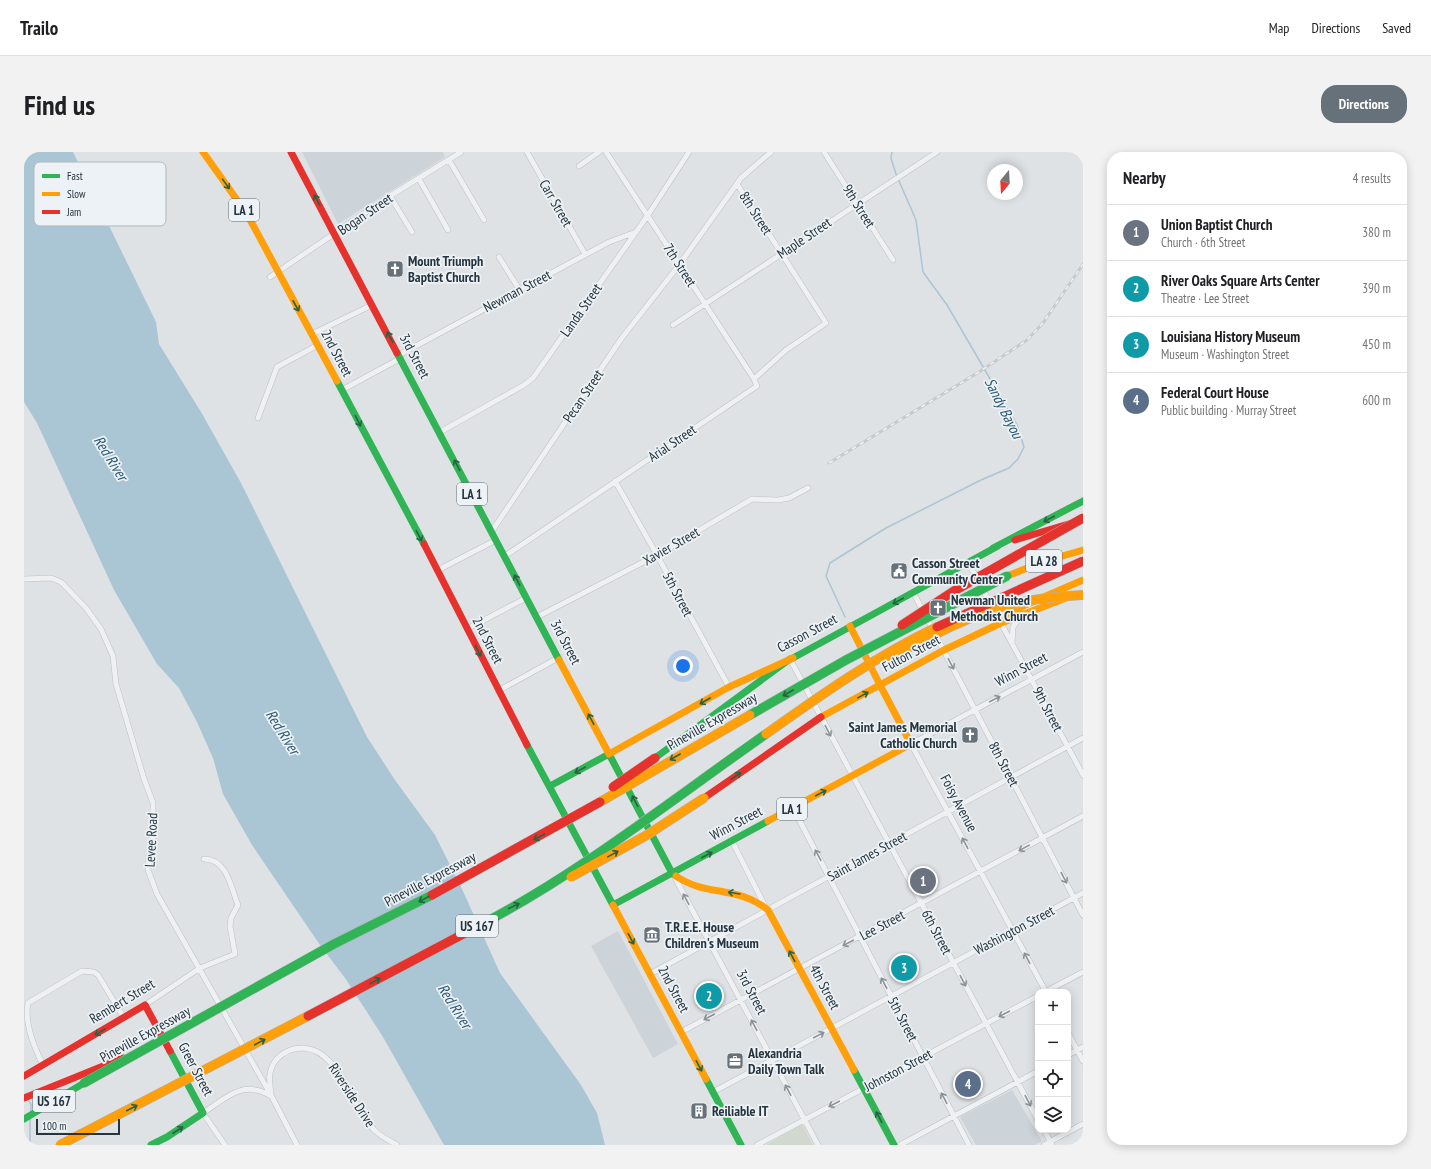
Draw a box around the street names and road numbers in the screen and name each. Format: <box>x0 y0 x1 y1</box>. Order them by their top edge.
street label: Carr Street <box>535 176 577 230</box>
street label: 9th Street <box>839 181 879 231</box>
street label: 8th Street <box>735 188 777 238</box>
street label: Bogan Street <box>334 189 396 239</box>
road number: LA 1 <box>229 199 259 221</box>
street label: Maple Street <box>773 213 835 263</box>
street label: 7th Street <box>659 240 701 290</box>
street label: Newman Street <box>480 266 554 316</box>
street label: Landa Street <box>556 280 606 340</box>
street label: 2nd Street <box>317 326 357 380</box>
street label: 3rd Street <box>396 331 434 382</box>
street label: Pecan Street <box>559 366 607 426</box>
street label: Arial Street <box>644 420 700 466</box>
road number: LA 1 <box>457 483 487 505</box>
street label: Xavier Street <box>640 523 703 569</box>
road number: LA 28 <box>1026 550 1062 572</box>
street label: 5th Street <box>659 568 697 620</box>
street label: Casson Street <box>774 610 840 656</box>
street label: 2nd Street <box>469 613 508 667</box>
street label: 3rd Street <box>547 617 585 668</box>
street label: Fulton Street <box>879 630 943 676</box>
street label: Winn Street <box>992 648 1050 690</box>
street label: 9th Street <box>1029 683 1067 735</box>
street label: Pineville Expressway <box>664 688 761 754</box>
street label: 8th Street <box>985 738 1023 790</box>
street label: Foisy Avenue <box>936 771 982 835</box>
road number: LA 1 <box>777 798 807 820</box>
street label: Winn Street <box>707 802 765 844</box>
street label: Levee Road <box>141 812 161 868</box>
street label: Saint James Street <box>824 827 910 885</box>
street label: Pineville Expressway <box>381 847 479 911</box>
street label: Washington Street <box>971 901 1057 959</box>
street label: Lee Street <box>856 906 908 944</box>
street label: 6th Street <box>918 906 956 958</box>
road number: US 167 <box>456 915 498 937</box>
street label: 4th Street <box>806 961 844 1013</box>
street label: 2nd Street <box>654 962 694 1016</box>
street label: 3rd Street <box>733 967 771 1018</box>
street label: Rembert Street <box>86 974 158 1027</box>
street label: 5th Street <box>884 993 922 1045</box>
street label: Pineville Expressway <box>97 1001 194 1066</box>
street label: Greer Street <box>174 1039 218 1099</box>
street label: Johnston Street <box>860 1045 935 1096</box>
street label: Riverside Drive <box>325 1060 379 1131</box>
road number: US 167 <box>33 1090 75 1112</box>

